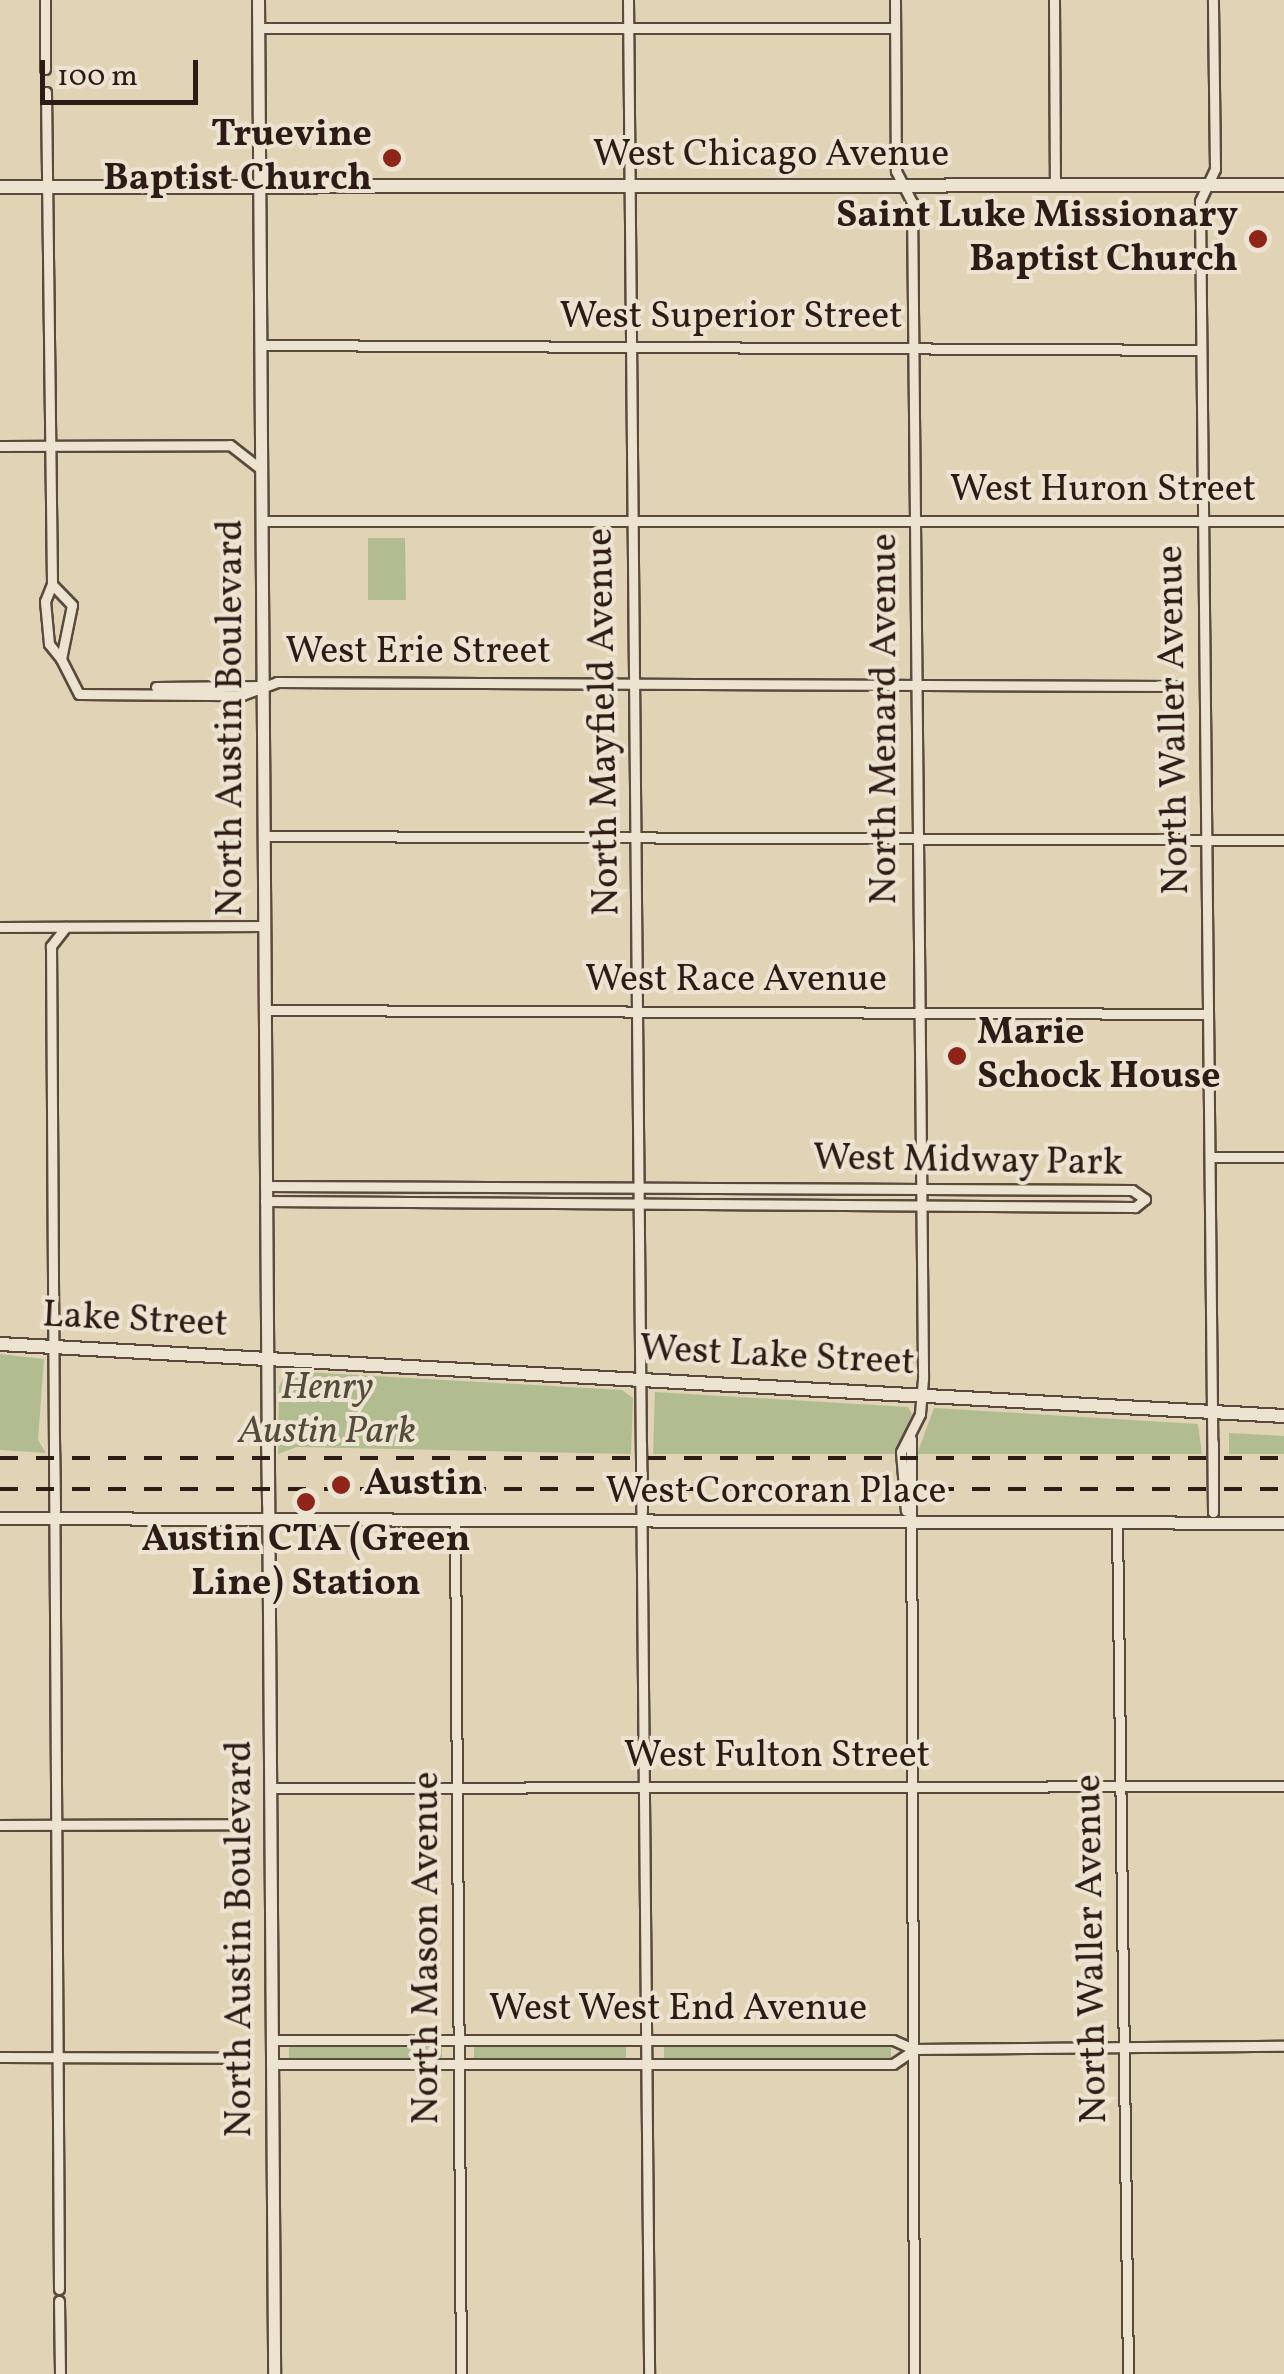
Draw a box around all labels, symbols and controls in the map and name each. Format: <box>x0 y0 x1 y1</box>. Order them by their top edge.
scale bar <box>45 40 202 102</box>
text: 100 m <box>57 56 138 98</box>
place label: Truevine Baptist Church <box>103 113 372 202</box>
street label: West Chicago Avenue <box>593 133 949 179</box>
marker: Truevine Baptist Church <box>381 147 403 169</box>
place label: Saint Luke Missionary Baptist Church <box>836 194 1238 284</box>
marker: Saint Luke Missionary Baptist Church <box>1247 228 1269 250</box>
street label: West Superior Street <box>559 295 903 341</box>
street label: West Huron Street <box>950 468 1256 514</box>
street label: North Austin Boulevard <box>209 519 255 917</box>
street label: North Mayfield Avenue <box>579 528 631 916</box>
street label: North Menard Avenue <box>863 533 909 905</box>
street label: North Waller Avenue <box>1149 544 1201 896</box>
street label: West Erie Street <box>285 630 551 676</box>
street label: West Race Avenue <box>585 958 887 1004</box>
place label: Marie Schock House <box>977 1011 1221 1100</box>
marker: Marie Schock House <box>946 1045 968 1067</box>
street label: West Midway Park <box>812 1136 1124 1188</box>
street label: Lake Street <box>41 1293 229 1349</box>
street label: West Lake Street <box>638 1327 916 1387</box>
park label: Henry Austin Park <box>238 1366 416 1456</box>
place label: Austin <box>364 1462 483 1508</box>
street label: West Corcoran Place <box>606 1470 946 1516</box>
marker: Austin <box>328 1472 354 1498</box>
marker: Austin CTA (Green Line) Station <box>295 1491 317 1513</box>
place label: Austin CTA (Green Line) Station <box>142 1518 470 1608</box>
street label: West Fulton Street <box>624 1734 930 1780</box>
street label: North Austin Boulevard <box>218 1740 264 2138</box>
street label: North Mason Avenue <box>405 1771 451 2125</box>
street label: North Waller Avenue <box>1067 1773 1119 2125</box>
street label: West West End Avenue <box>488 1987 868 2033</box>

